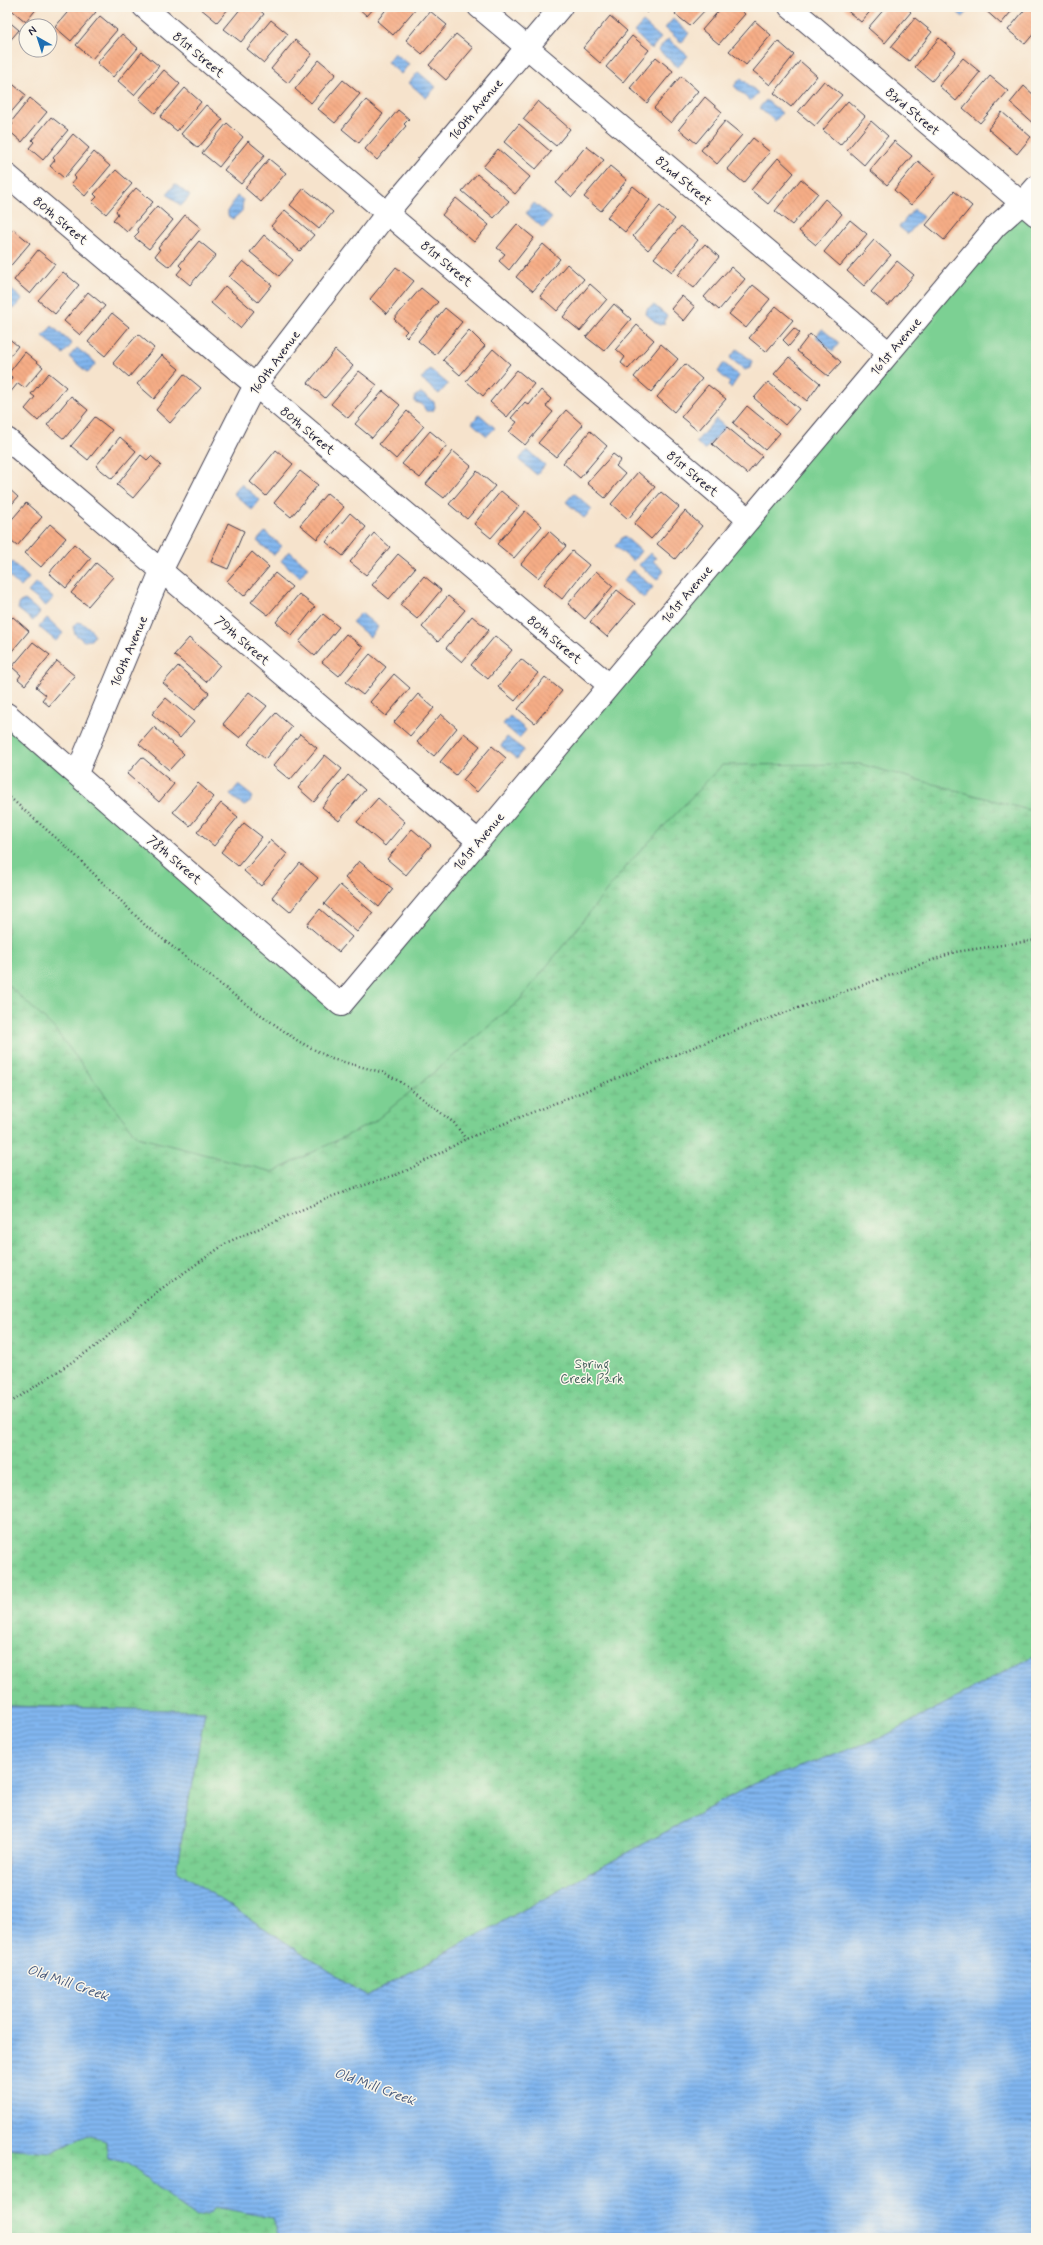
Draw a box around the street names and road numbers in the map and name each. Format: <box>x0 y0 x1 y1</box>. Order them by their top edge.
street label: 81st Street <box>169 29 228 82</box>
street label: 160th Avenue <box>445 75 507 145</box>
street label: 83rd Street <box>881 84 943 140</box>
street label: 82nd Street <box>651 153 715 210</box>
street label: 80th Street <box>29 193 91 249</box>
street label: 81st Street <box>417 238 476 291</box>
street label: 161st Avenue <box>867 314 926 380</box>
street label: 160th Avenue <box>246 327 304 399</box>
street label: 80th Street <box>276 403 338 459</box>
street label: 81st Street <box>663 448 722 501</box>
street label: 161st Avenue <box>658 562 717 628</box>
street label: 80th Street <box>523 612 585 668</box>
street label: 160th Avenue <box>107 613 152 690</box>
street label: 79th Street <box>211 613 273 670</box>
street label: 161st Avenue <box>450 809 509 875</box>
street label: 78th Street <box>143 832 205 889</box>

